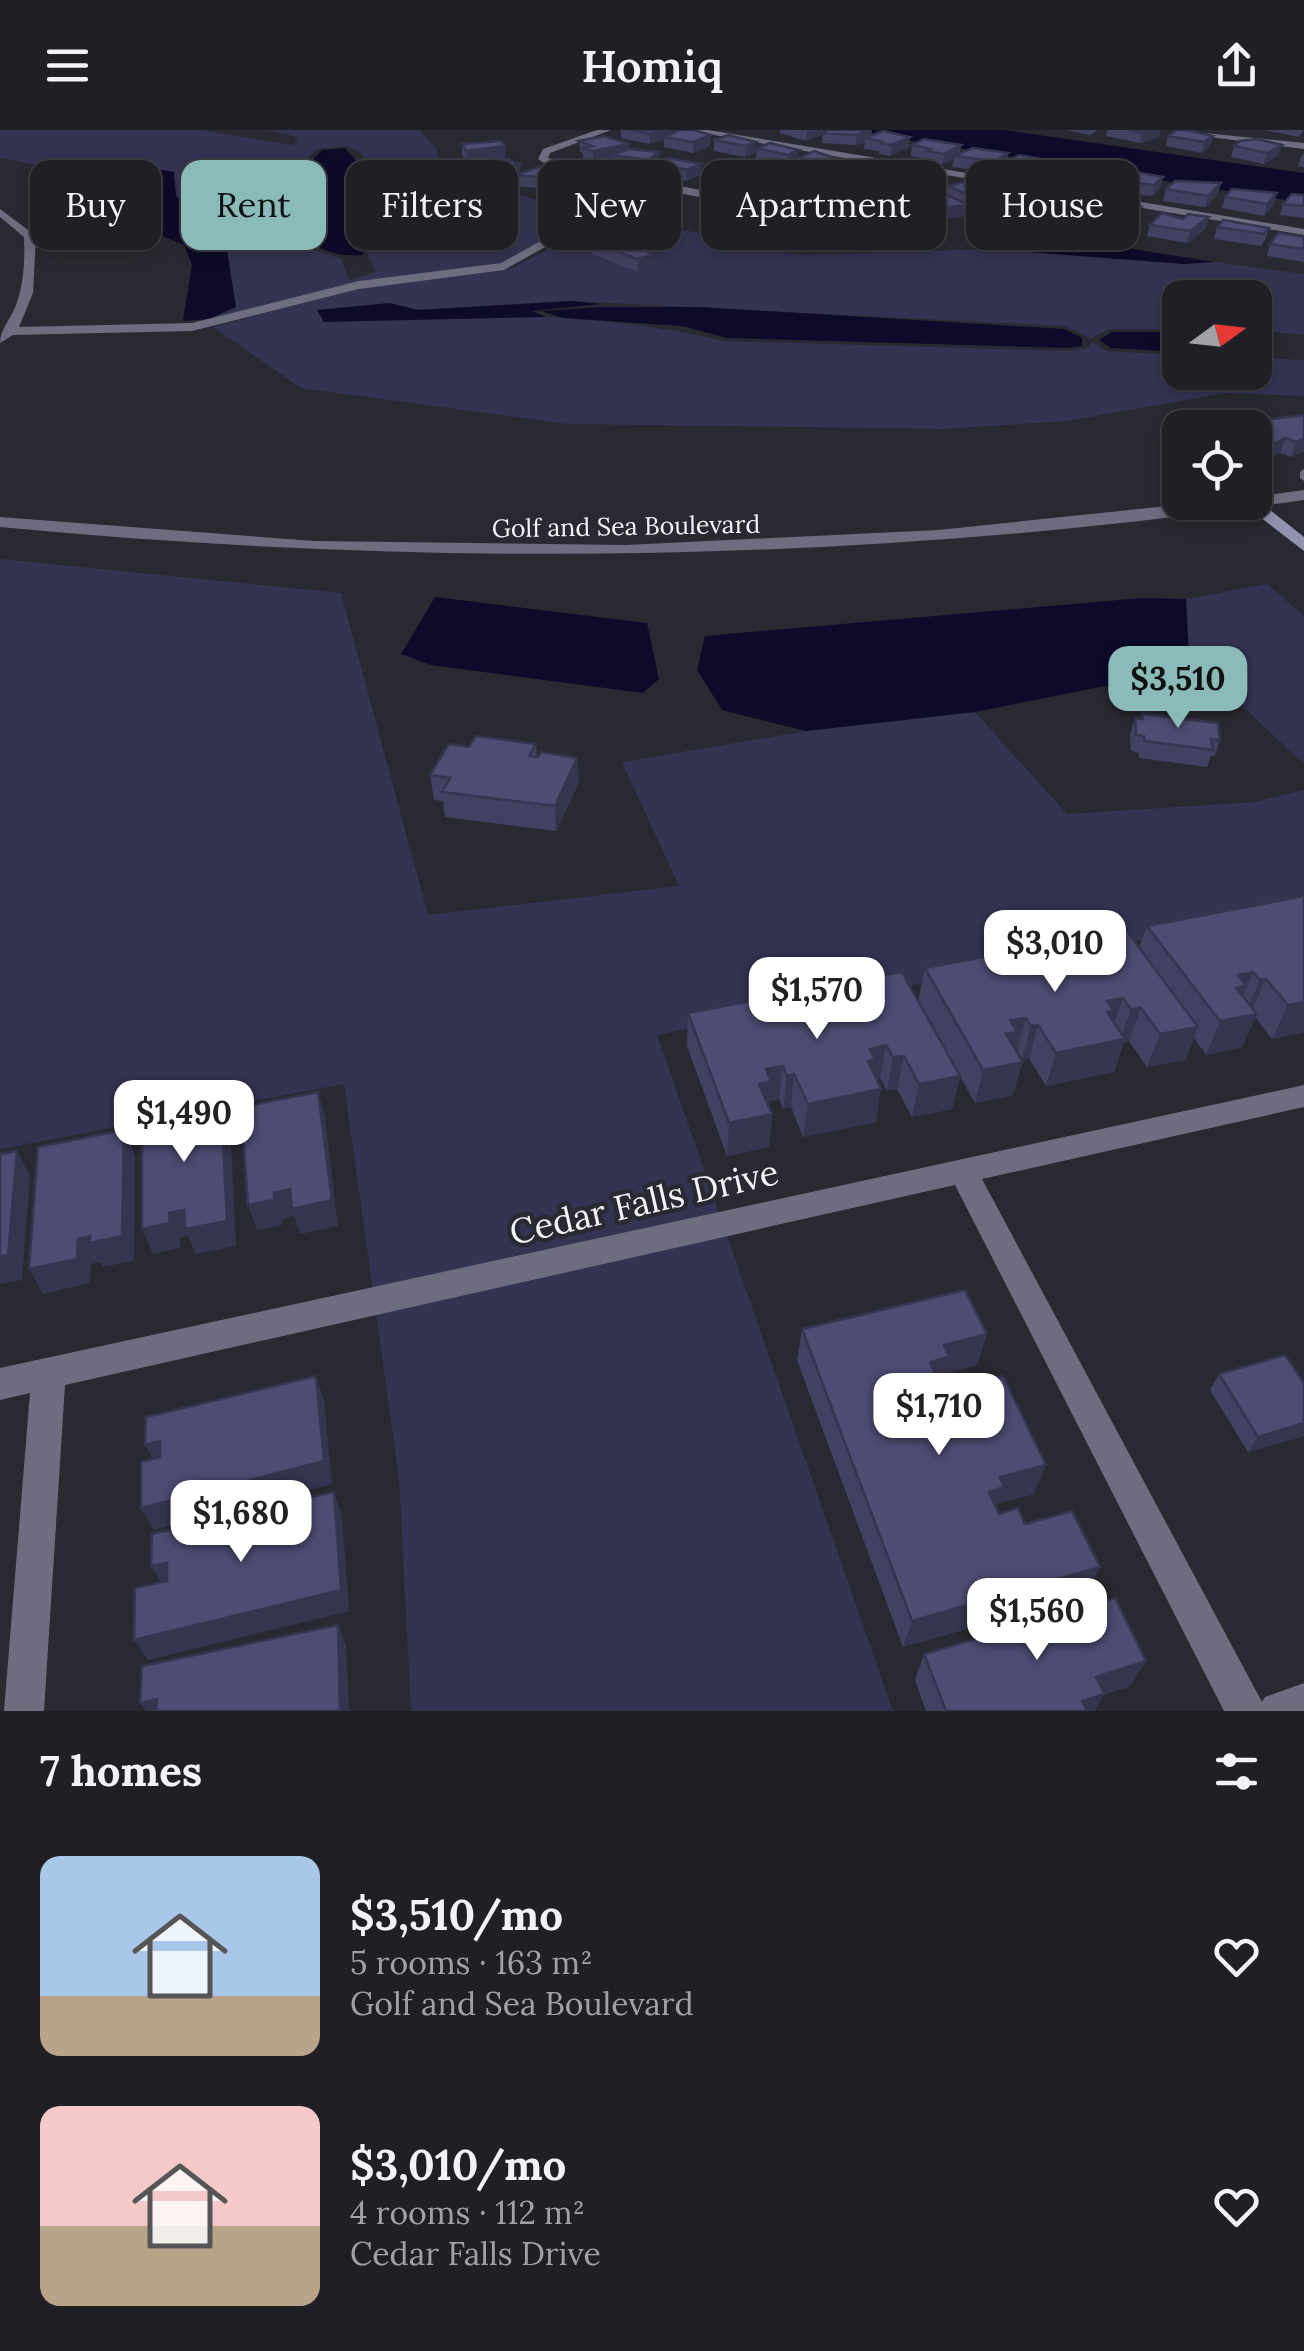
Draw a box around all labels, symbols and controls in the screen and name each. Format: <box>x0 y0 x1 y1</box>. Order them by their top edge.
text: Homiq <box>581 37 723 94</box>
icon: menu <box>40 38 95 93</box>
icon: share <box>1209 38 1264 93</box>
chip: Buy <box>30 160 161 250</box>
chip: Rent <box>181 160 326 250</box>
chip: Filters <box>346 160 518 250</box>
chip: New <box>538 160 681 250</box>
chip: Apartment <box>701 160 946 250</box>
chip: House <box>966 160 1139 250</box>
north arrow <box>1162 280 1272 390</box>
map controls <box>1162 280 1272 520</box>
button: locate <box>1162 410 1272 520</box>
street label: Golf and Sea Boulevard <box>492 508 761 544</box>
pin: $3,510 <box>1097 646 1259 731</box>
text: $3,510 <box>1130 658 1226 699</box>
pin: $3,010 <box>974 910 1136 995</box>
text: $3,010 <box>1006 922 1104 963</box>
pin: $1,570 <box>736 957 898 1042</box>
text: $1,570 <box>771 969 863 1010</box>
pin: $1,490 <box>103 1080 265 1165</box>
text: $1,490 <box>136 1092 232 1133</box>
street label: Cedar Falls Drive <box>505 1149 783 1255</box>
pin: $1,710 <box>858 1373 1020 1458</box>
text: $1,710 <box>895 1385 983 1426</box>
pin: $1,680 <box>160 1480 322 1565</box>
text: $1,680 <box>193 1492 289 1533</box>
pin: $1,560 <box>956 1578 1118 1663</box>
text: $1,560 <box>989 1590 1085 1631</box>
text: 7 homes <box>40 1744 202 1798</box>
icon: filters <box>1209 1744 1264 1799</box>
text: $3,510/mo <box>350 1888 563 1942</box>
icon: home <box>120 1896 240 2016</box>
icon: heart <box>1209 1929 1264 1984</box>
text: 5 rooms · 163 m² <box>350 1942 593 1983</box>
text: Golf and Sea Boulevard <box>350 1983 694 2024</box>
text: $3,010/mo <box>350 2138 566 2192</box>
icon: home <box>120 2146 240 2266</box>
icon: heart <box>1209 2179 1264 2234</box>
text: 4 rooms · 112 m² <box>350 2192 585 2233</box>
text: Cedar Falls Drive <box>350 2233 601 2274</box>

